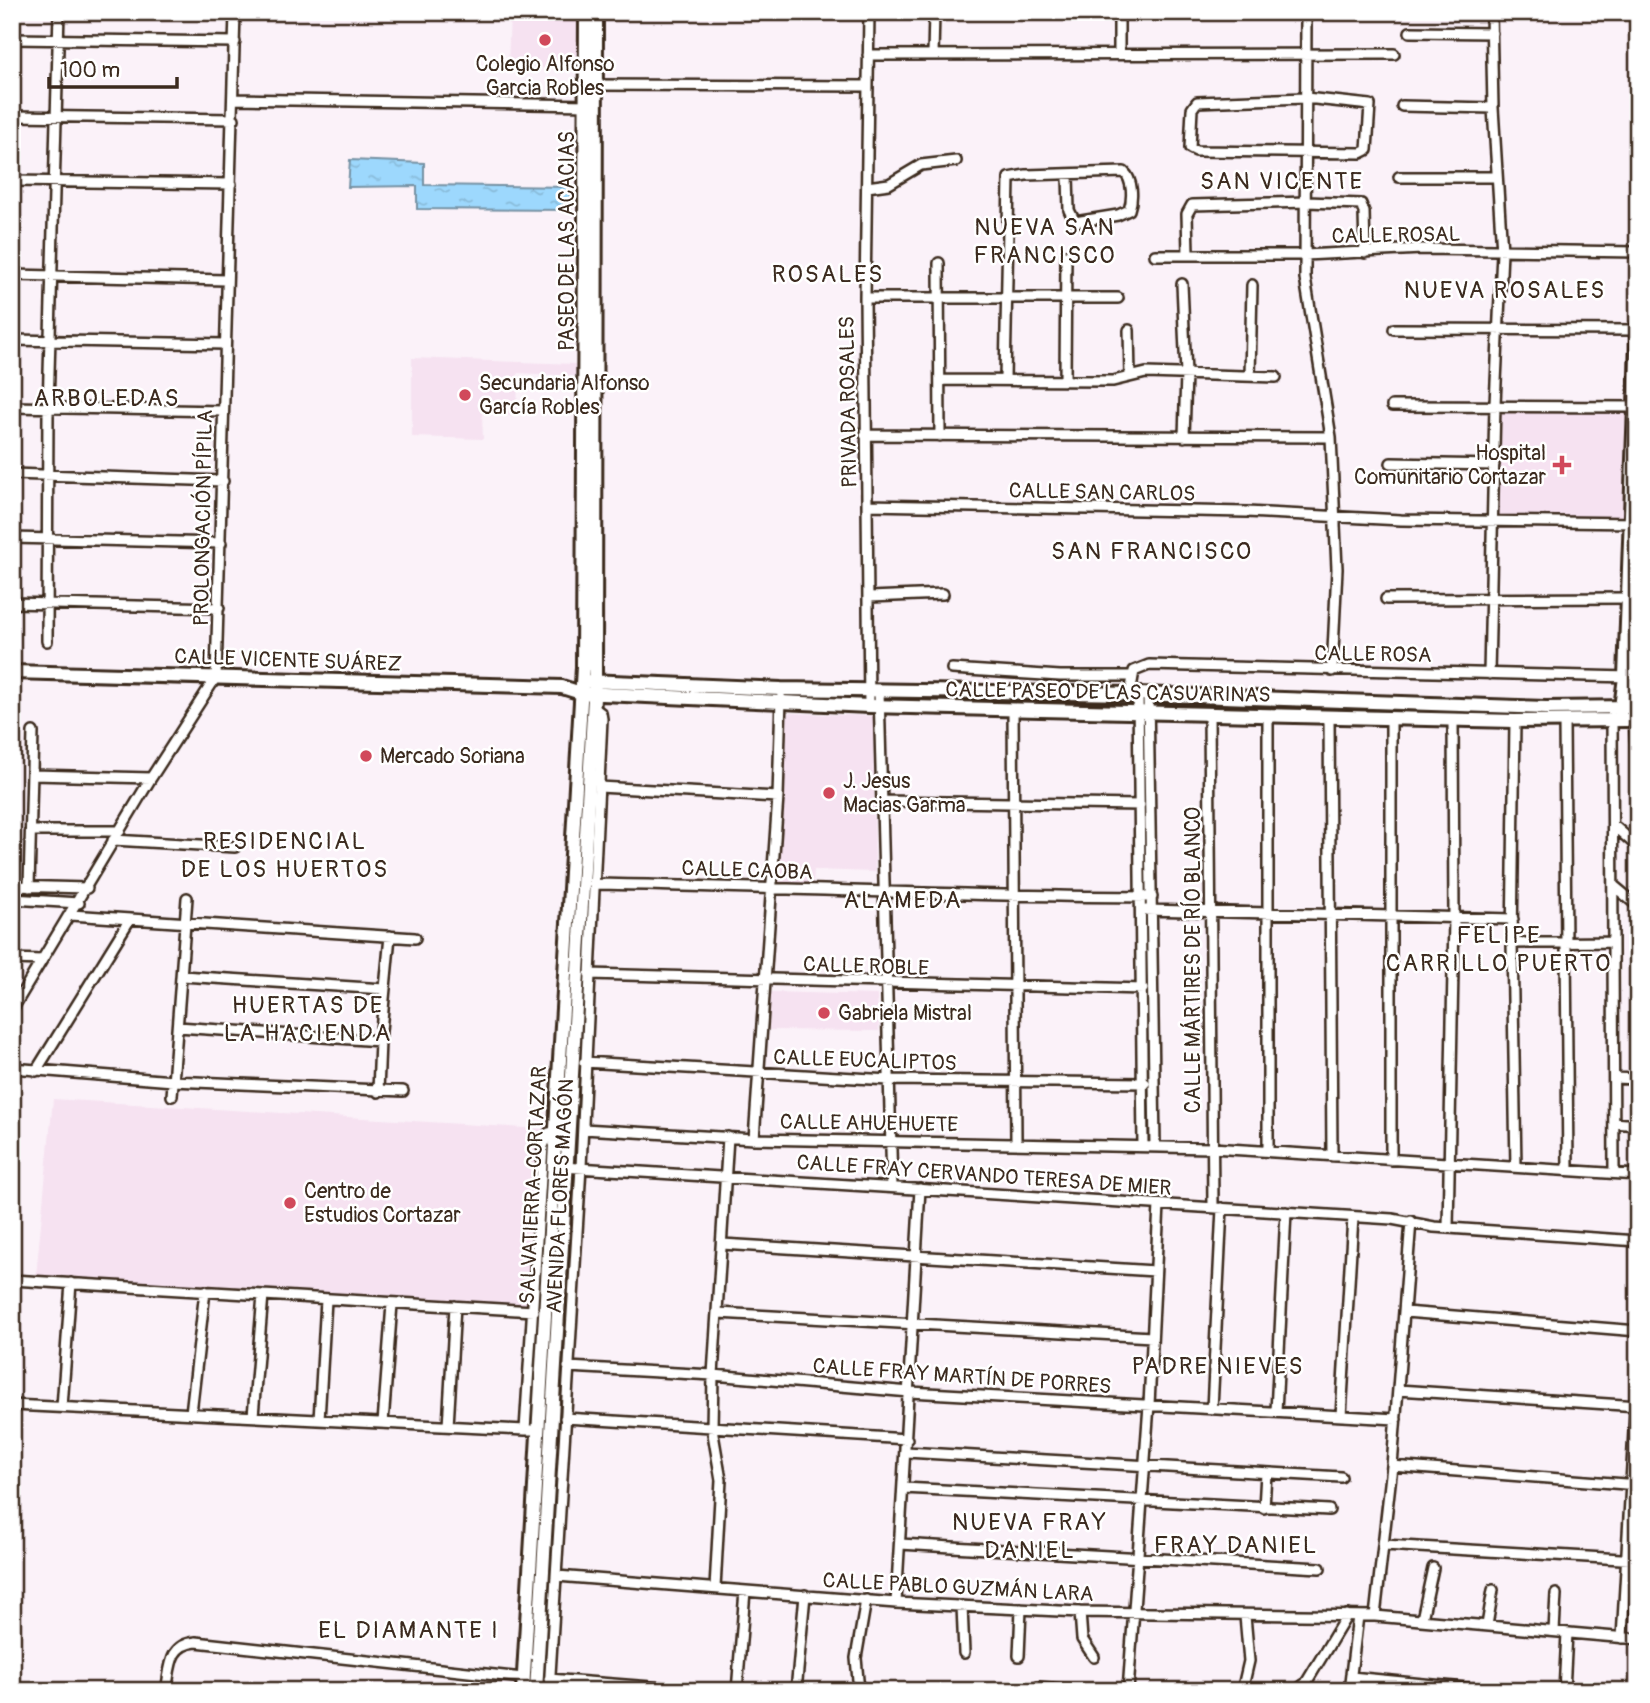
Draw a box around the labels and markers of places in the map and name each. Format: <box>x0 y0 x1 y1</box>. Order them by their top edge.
marker: Colegio Alfonso Garcia Robles <box>537 32 553 48</box>
place label: Colegio Alfonso Garcia Robles <box>476 51 614 102</box>
place label: Secundaria Alfonso García Robles <box>479 370 649 421</box>
marker: Secundaria Alfonso García Robles <box>457 387 473 403</box>
place label: Hospital Comunitario Cortazar <box>1354 440 1546 491</box>
marker: Hospital Comunitario Cortazar <box>1552 455 1572 475</box>
place label: Mercado Soriana <box>380 743 525 770</box>
marker: Mercado Soriana <box>358 748 374 764</box>
place label: J. Jesus Macias Garma <box>843 768 966 819</box>
marker: J. Jesus Macias Garma <box>821 785 837 801</box>
place label: Gabriela Mistral <box>838 1000 972 1027</box>
marker: Gabriela Mistral <box>816 1005 832 1021</box>
place label: Centro de Estudios Cortazar <box>304 1178 461 1229</box>
marker: Centro de Estudios Cortazar <box>282 1195 298 1211</box>

